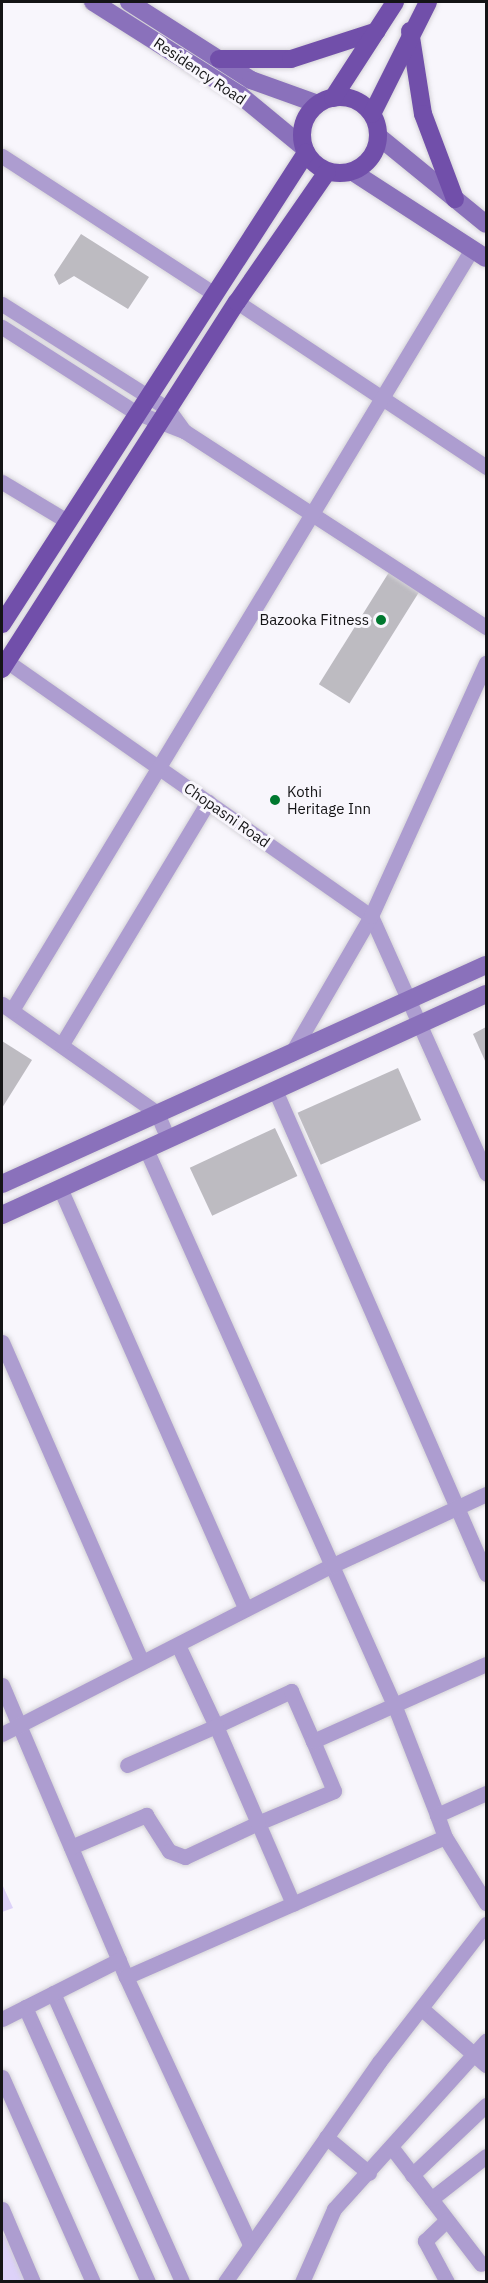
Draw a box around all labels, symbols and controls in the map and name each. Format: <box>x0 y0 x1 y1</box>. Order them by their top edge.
street label: Residency Road <box>151 34 249 108</box>
place label: Bazooka Fitness <box>260 611 369 629</box>
marker: Bazooka Fitness <box>374 613 388 627</box>
street label: Chopasni Road <box>181 779 273 851</box>
place label: Kothi Heritage Inn <box>287 782 371 817</box>
marker: Kothi Heritage Inn <box>268 793 282 807</box>

